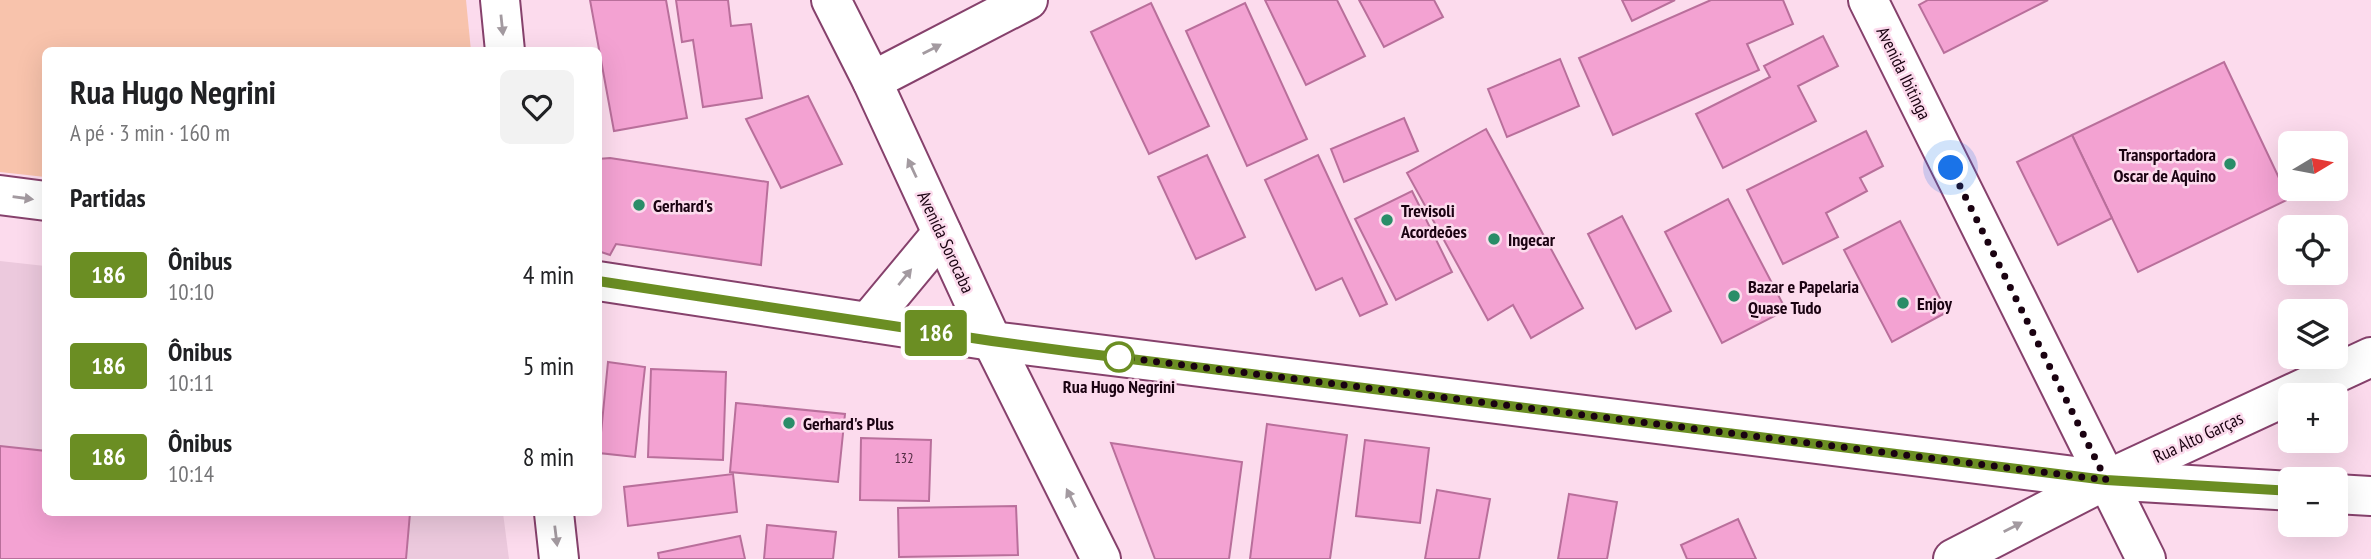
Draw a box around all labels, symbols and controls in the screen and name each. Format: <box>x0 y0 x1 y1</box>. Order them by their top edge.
one-way arrow <box>497 15 508 37</box>
street label: Avenida Ibitinga <box>1872 23 1936 123</box>
one-way arrow <box>922 44 942 55</box>
text: Rua Hugo Negrini <box>70 70 276 113</box>
button: heart <box>500 70 574 144</box>
text: A pé · 3 min · 160 m <box>70 118 230 147</box>
north arrow <box>2278 131 2348 201</box>
map controls <box>2278 131 2348 537</box>
place label: Transportadora Oscar de Aquino <box>2113 143 2216 187</box>
your location <box>1933 150 1968 185</box>
marker: Transportadora Oscar de Aquino <box>2222 156 2238 172</box>
one-way arrow <box>906 158 918 178</box>
text: Partidas <box>70 181 146 214</box>
street label: Avenida Sorocaba <box>912 187 980 297</box>
one-way arrow <box>12 193 34 204</box>
place label: Gerhard's <box>653 194 713 217</box>
marker: Gerhard's <box>631 197 647 213</box>
place label: Trevisoli Acordeões <box>1400 199 1467 243</box>
marker: Trevisoli Acordeões <box>1379 212 1395 228</box>
button: locate <box>2278 215 2348 285</box>
place label: Ingecar <box>1508 228 1556 251</box>
marker: Ingecar <box>1486 231 1502 247</box>
text: Ônibus <box>168 244 232 277</box>
text: 4 min <box>523 258 574 291</box>
text: 186 <box>91 259 126 290</box>
one-way arrow <box>897 269 912 286</box>
place label: Bazar e Papelaria Quase Tudo <box>1748 275 1859 319</box>
text: 10:10 <box>168 277 214 306</box>
marker: Bazar e Papelaria Quase Tudo <box>1726 288 1742 304</box>
place label: Enjoy <box>1917 292 1953 315</box>
marker: Enjoy <box>1895 295 1911 311</box>
button: layers <box>2278 299 2348 369</box>
line badge: 186 <box>896 310 976 356</box>
text: 186 <box>919 317 953 348</box>
text: Ônibus <box>168 335 232 368</box>
marker: Rua Hugo Negrini <box>1104 342 1134 372</box>
text: 5 min <box>523 349 574 382</box>
text: 186 <box>91 350 126 381</box>
text: 10:11 <box>168 368 214 397</box>
place label: Rua Hugo Negrini <box>1063 375 1175 398</box>
button: + <box>2278 383 2348 453</box>
street label: Rua Alto Garças <box>2149 406 2247 468</box>
place label: Gerhard's Plus <box>803 412 894 435</box>
marker: Gerhard's Plus <box>781 415 797 431</box>
text: Ônibus <box>168 426 232 459</box>
text: 8 min <box>523 440 574 473</box>
text: 186 <box>91 441 126 472</box>
house number: 132 <box>895 449 913 467</box>
text: 10:14 <box>168 459 214 488</box>
button: − <box>2278 467 2348 537</box>
one-way arrow <box>1065 488 1077 508</box>
one-way arrow <box>2003 522 2023 533</box>
one-way arrow <box>551 525 562 547</box>

